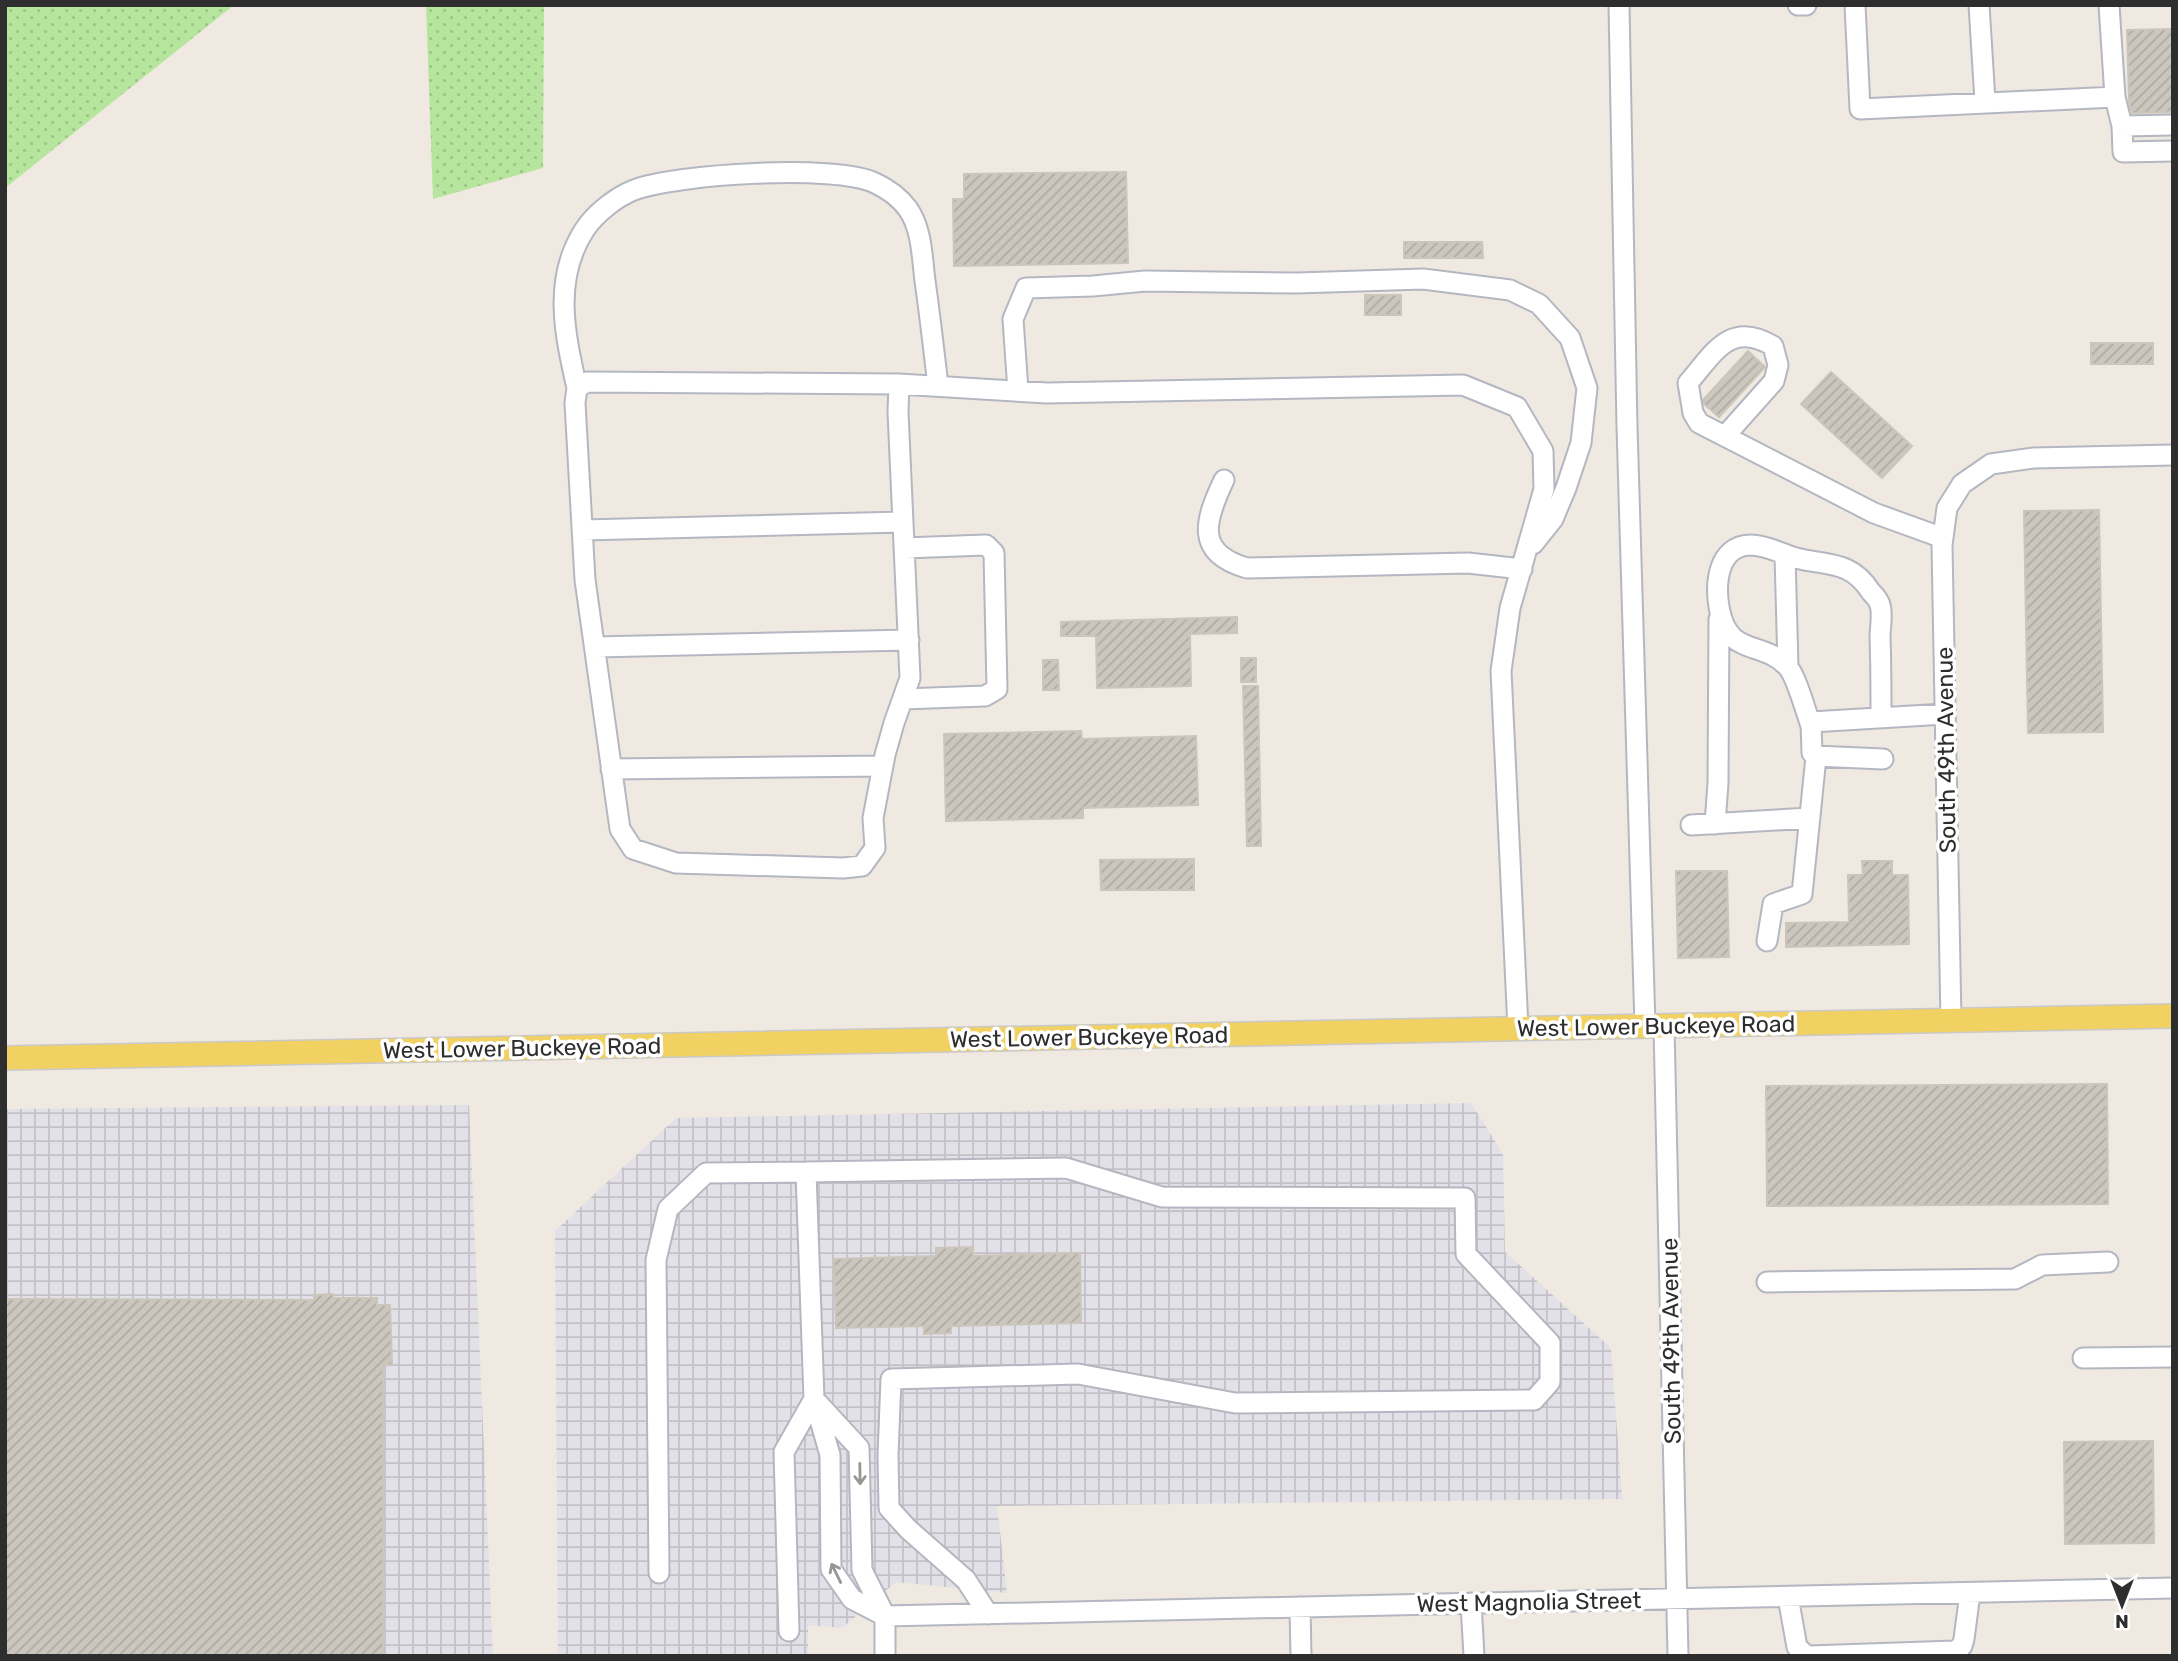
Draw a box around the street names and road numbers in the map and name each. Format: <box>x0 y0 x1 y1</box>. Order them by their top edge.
street label: South 49th Avenue <box>1930 647 1962 853</box>
street label: West Lower Buckeye Road <box>1516 1010 1796 1042</box>
street label: West Lower Buckeye Road <box>949 1021 1229 1053</box>
street label: West Lower Buckeye Road <box>382 1032 662 1064</box>
street label: South 49th Avenue <box>1655 1238 1687 1444</box>
street label: West Magnolia Street <box>1416 1586 1642 1618</box>

